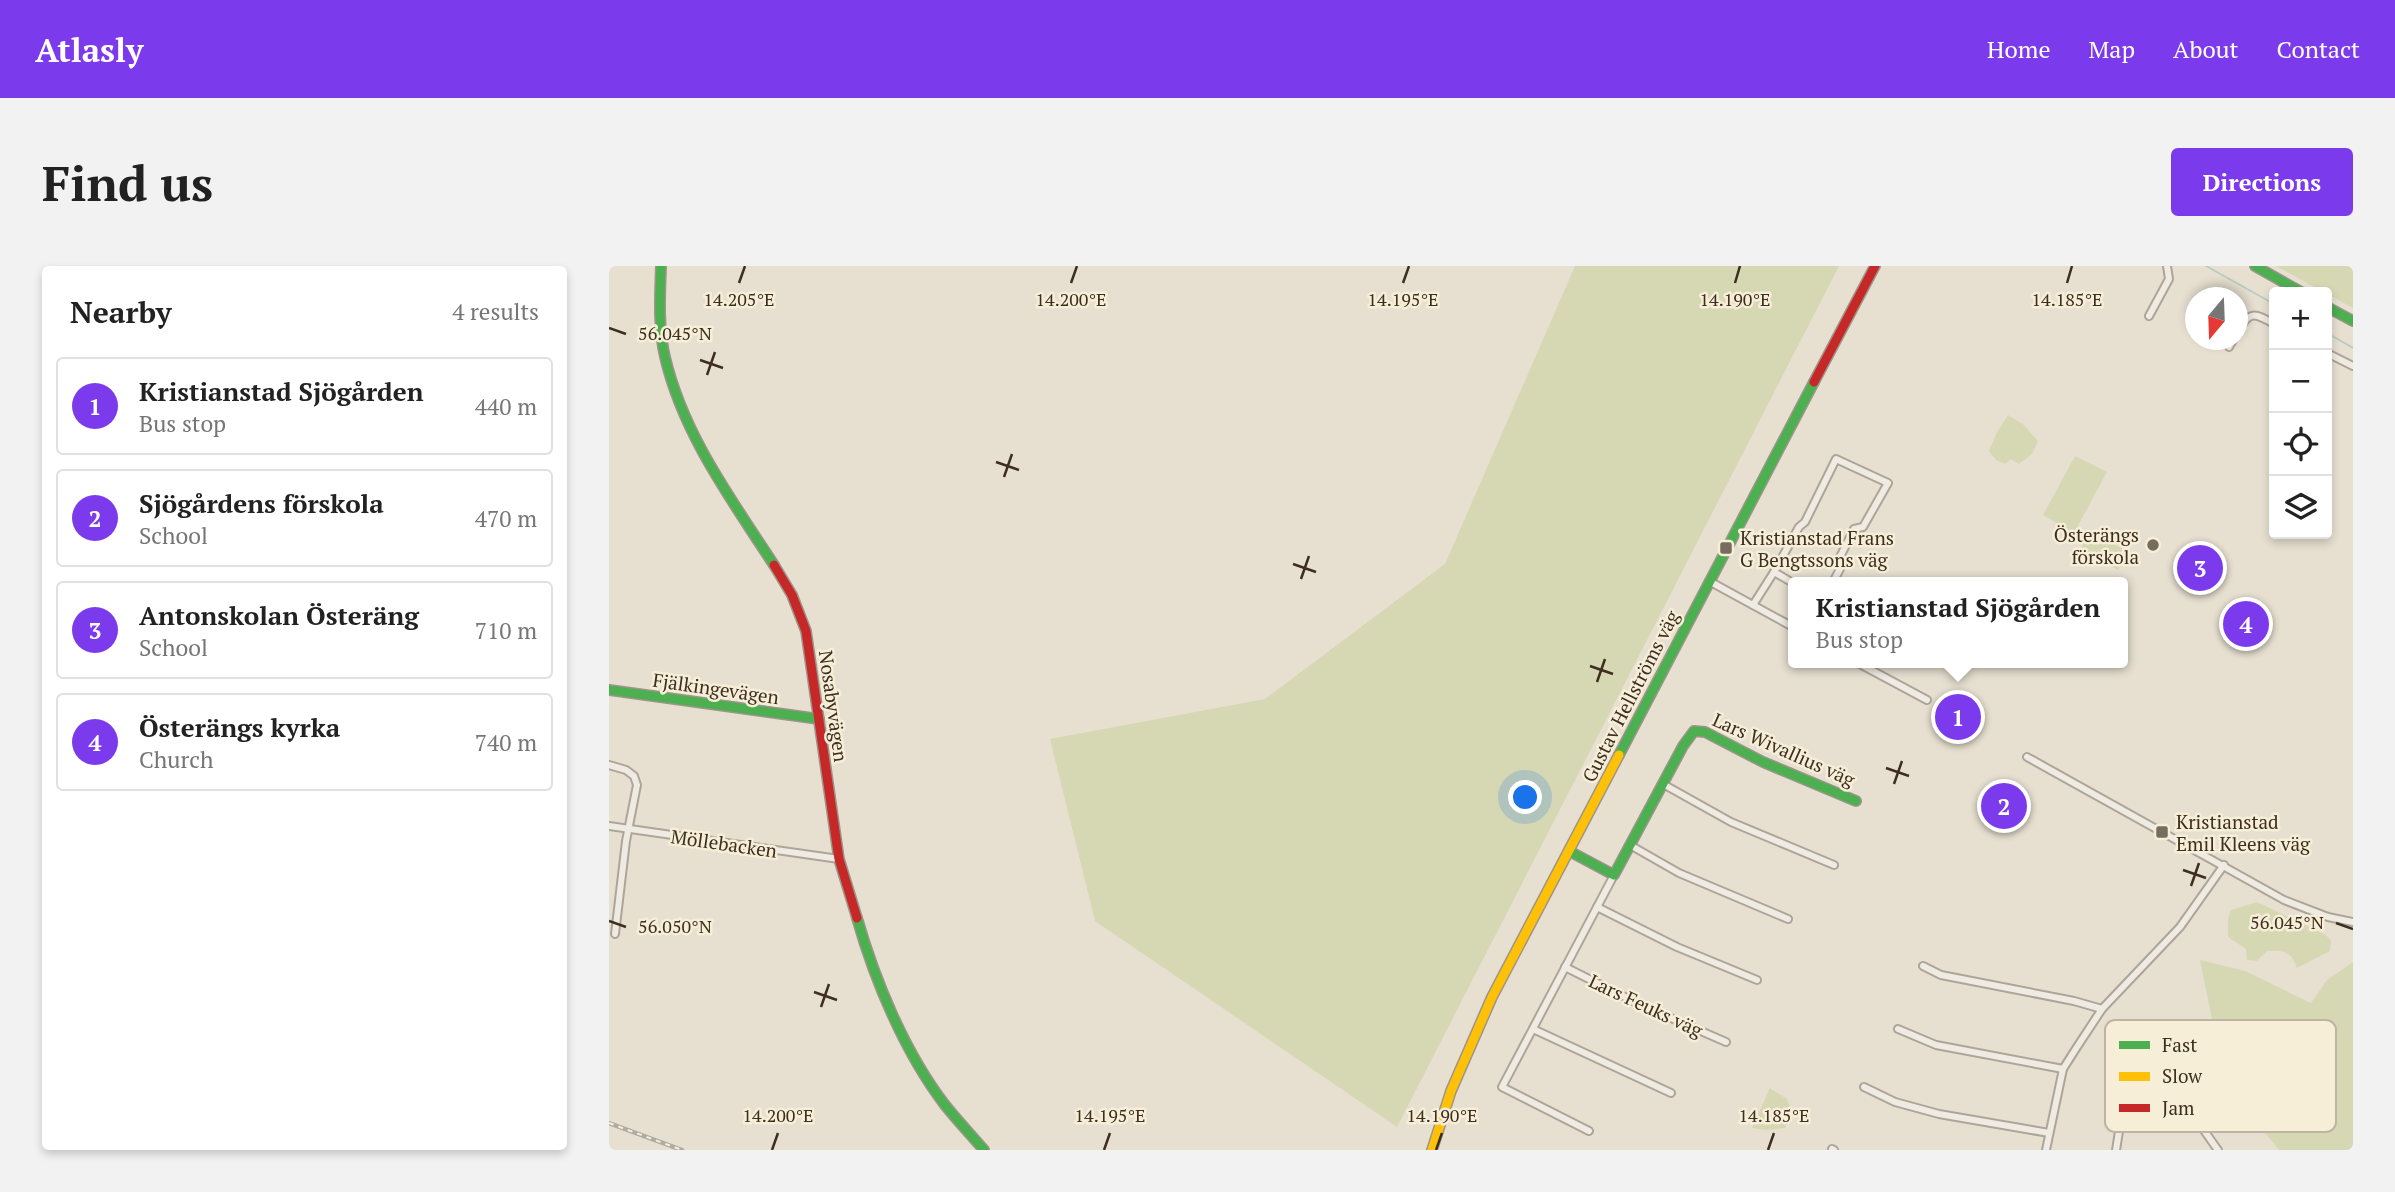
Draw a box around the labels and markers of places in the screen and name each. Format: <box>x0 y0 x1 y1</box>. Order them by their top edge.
place label: Österängs förskola <box>2054 522 2139 569</box>
place label: Kristianstad Frans G Bengtssons väg <box>1740 525 1894 572</box>
marker: Österängs förskola <box>2145 537 2161 553</box>
marker: Kristianstad Frans G Bengtssons väg <box>1718 540 1734 556</box>
pin: 3 <box>2177 542 2223 594</box>
pin: 4 <box>2223 598 2269 650</box>
pin: 1 <box>1935 691 1981 743</box>
pin: 2 <box>1981 780 2027 832</box>
place label: Kristianstad Emil Kleens väg <box>2176 809 2311 856</box>
marker: Kristianstad Emil Kleens väg <box>2154 824 2170 840</box>

